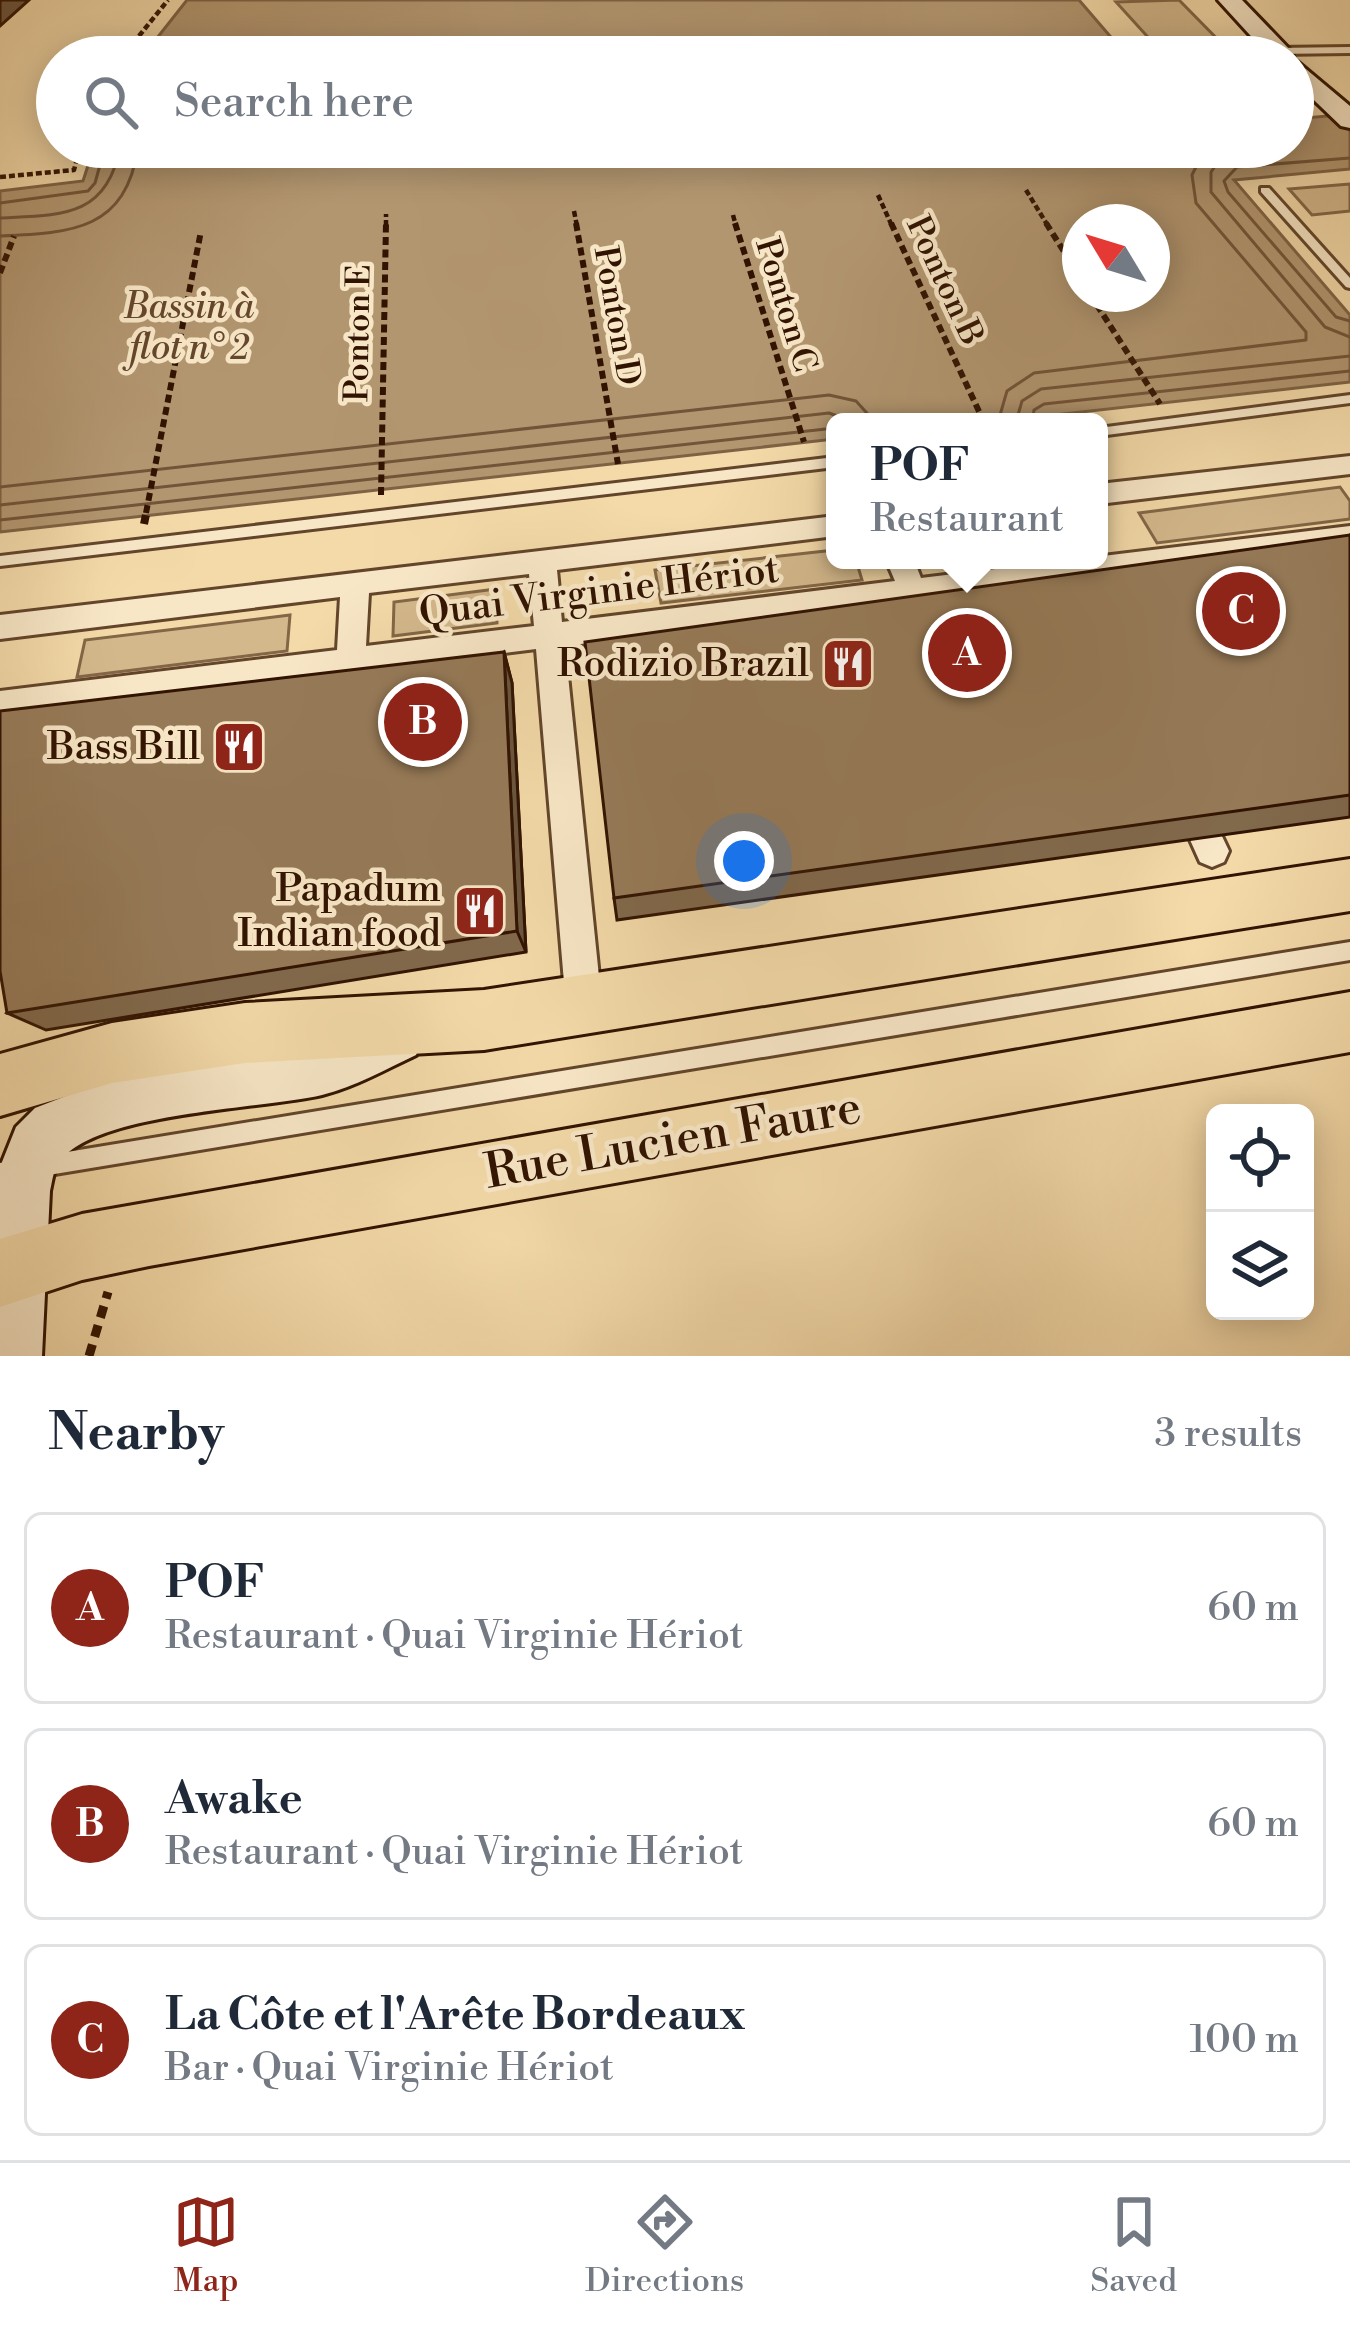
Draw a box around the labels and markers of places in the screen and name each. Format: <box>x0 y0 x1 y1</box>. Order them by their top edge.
pin: C <box>1202 566 1280 656</box>
pin: A <box>928 608 1006 698</box>
restaurant icon: Rodizio Brazil <box>820 636 876 692</box>
place label: Rodizio Brazil <box>557 640 809 689</box>
pin: B <box>384 677 462 767</box>
restaurant icon: Bass Bill <box>211 719 267 775</box>
place label: Bass Bill <box>46 723 200 772</box>
place label: Papadum Indian food <box>238 865 441 959</box>
restaurant icon: Papadum Indian food <box>452 883 508 939</box>

